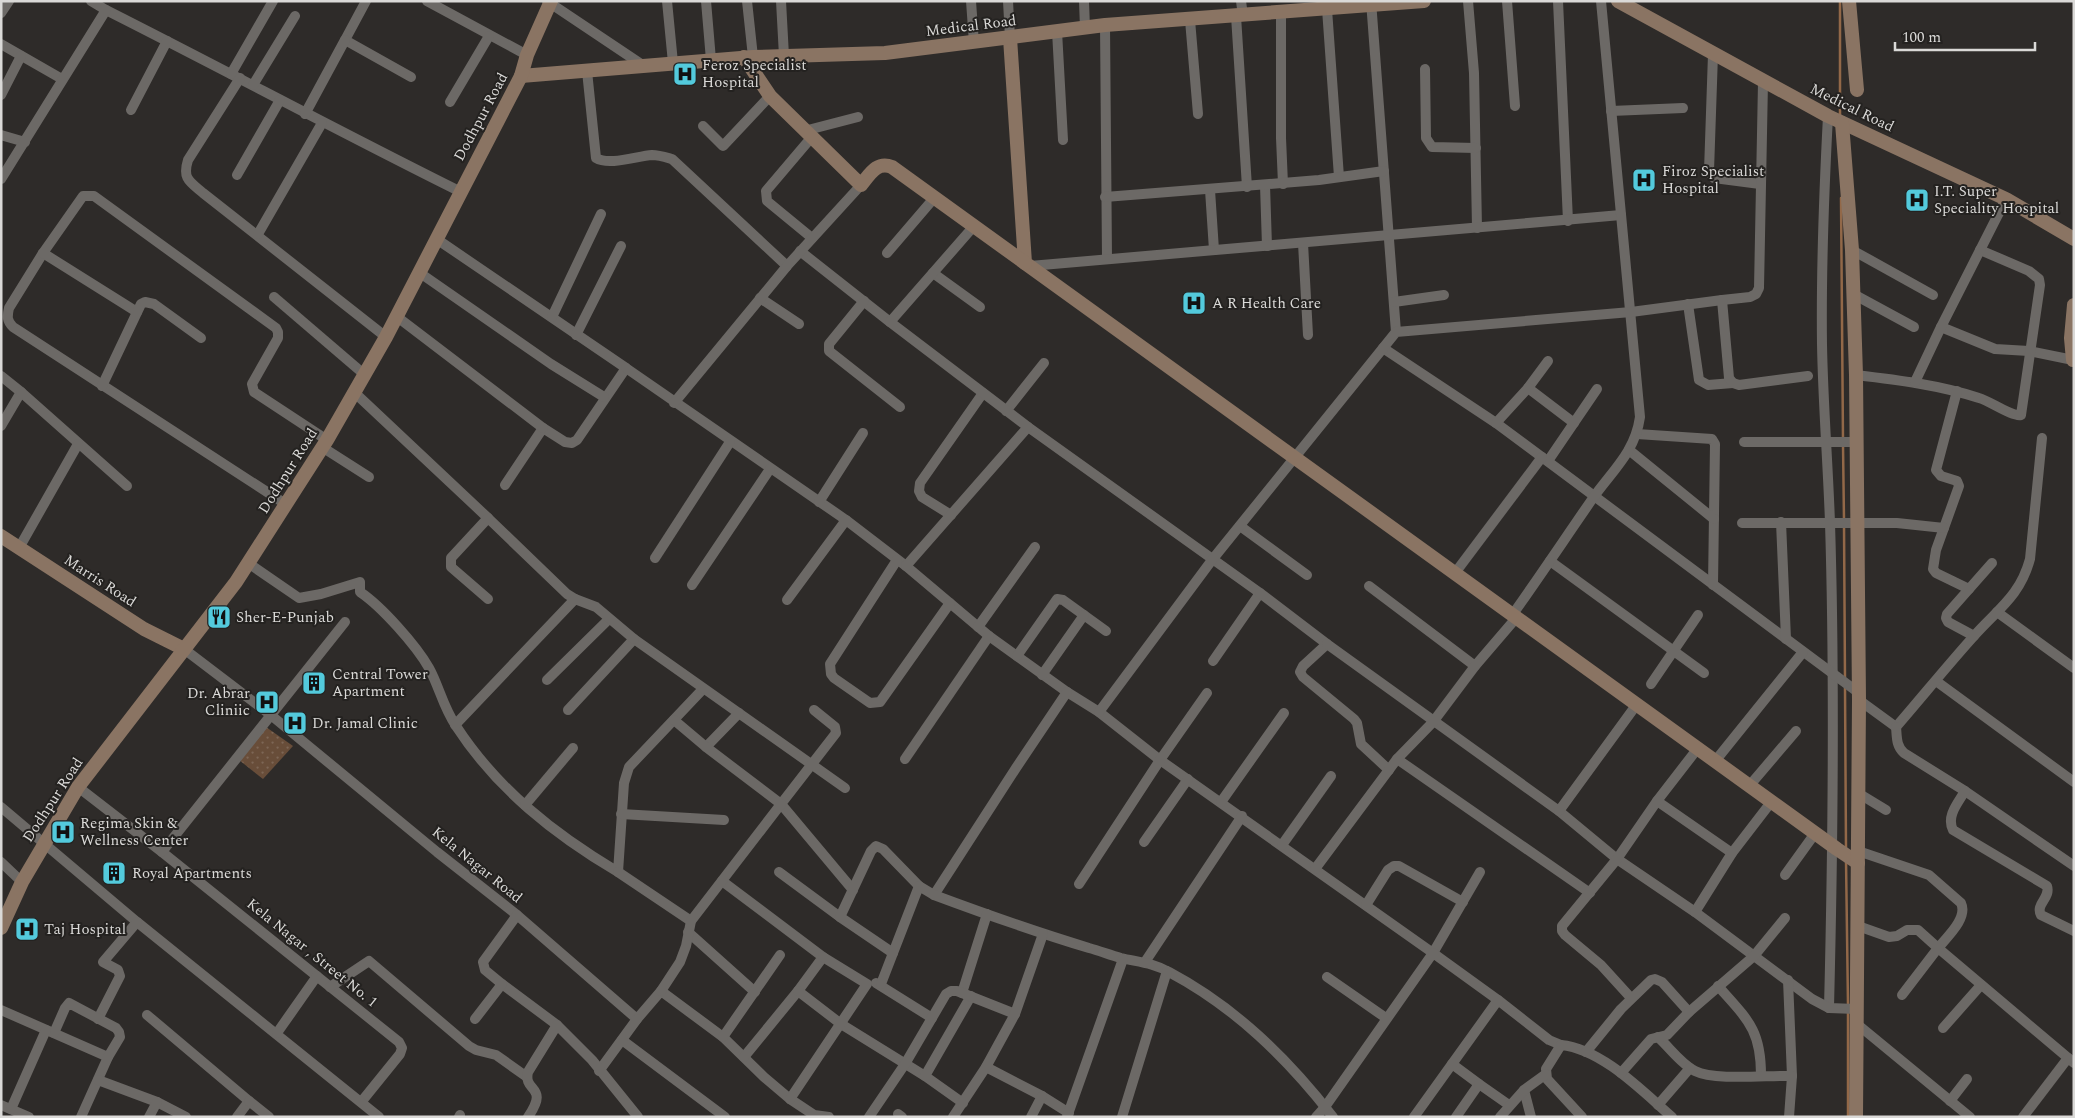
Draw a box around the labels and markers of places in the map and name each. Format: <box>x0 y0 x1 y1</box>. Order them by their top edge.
place label: Feroz Specialist Hospital <box>702 54 807 94</box>
hospital icon: Feroz Specialist Hospital <box>672 61 698 87</box>
place label: Firoz Specialist Hospital <box>1662 160 1764 200</box>
hospital icon: Firoz Specialist Hospital <box>1631 167 1657 193</box>
place label: I.T. Super Speciality Hospital <box>1934 180 2059 220</box>
hospital icon: I.T. Super Speciality Hospital <box>1904 187 1930 213</box>
hospital icon: A R Health Care <box>1181 290 1207 316</box>
place label: A R Health Care <box>1212 292 1321 315</box>
restaurant icon: Sher-E-Punjab <box>206 604 232 630</box>
place label: Sher-E-Punjab <box>236 606 334 629</box>
place label: Central Tower Apartment <box>332 663 428 703</box>
building icon: Central Tower Apartment <box>301 670 327 696</box>
place label: Dr. Abrar Cliniic <box>187 682 250 722</box>
hospital icon: Dr. Abrar Cliniic <box>254 689 280 715</box>
hospital icon: Dr. Jamal Clinic <box>282 710 308 736</box>
place label: Dr. Jamal Clinic <box>312 712 418 735</box>
place label: Regima Skin & Wellness Center <box>80 812 188 852</box>
hospital icon: Regima Skin & Wellness Center <box>50 819 76 845</box>
building icon: Royal Apartments <box>101 860 127 886</box>
place label: Royal Apartments <box>132 862 252 885</box>
hospital icon: Taj Hospital <box>14 916 40 942</box>
place label: Taj Hospital <box>44 918 126 941</box>

